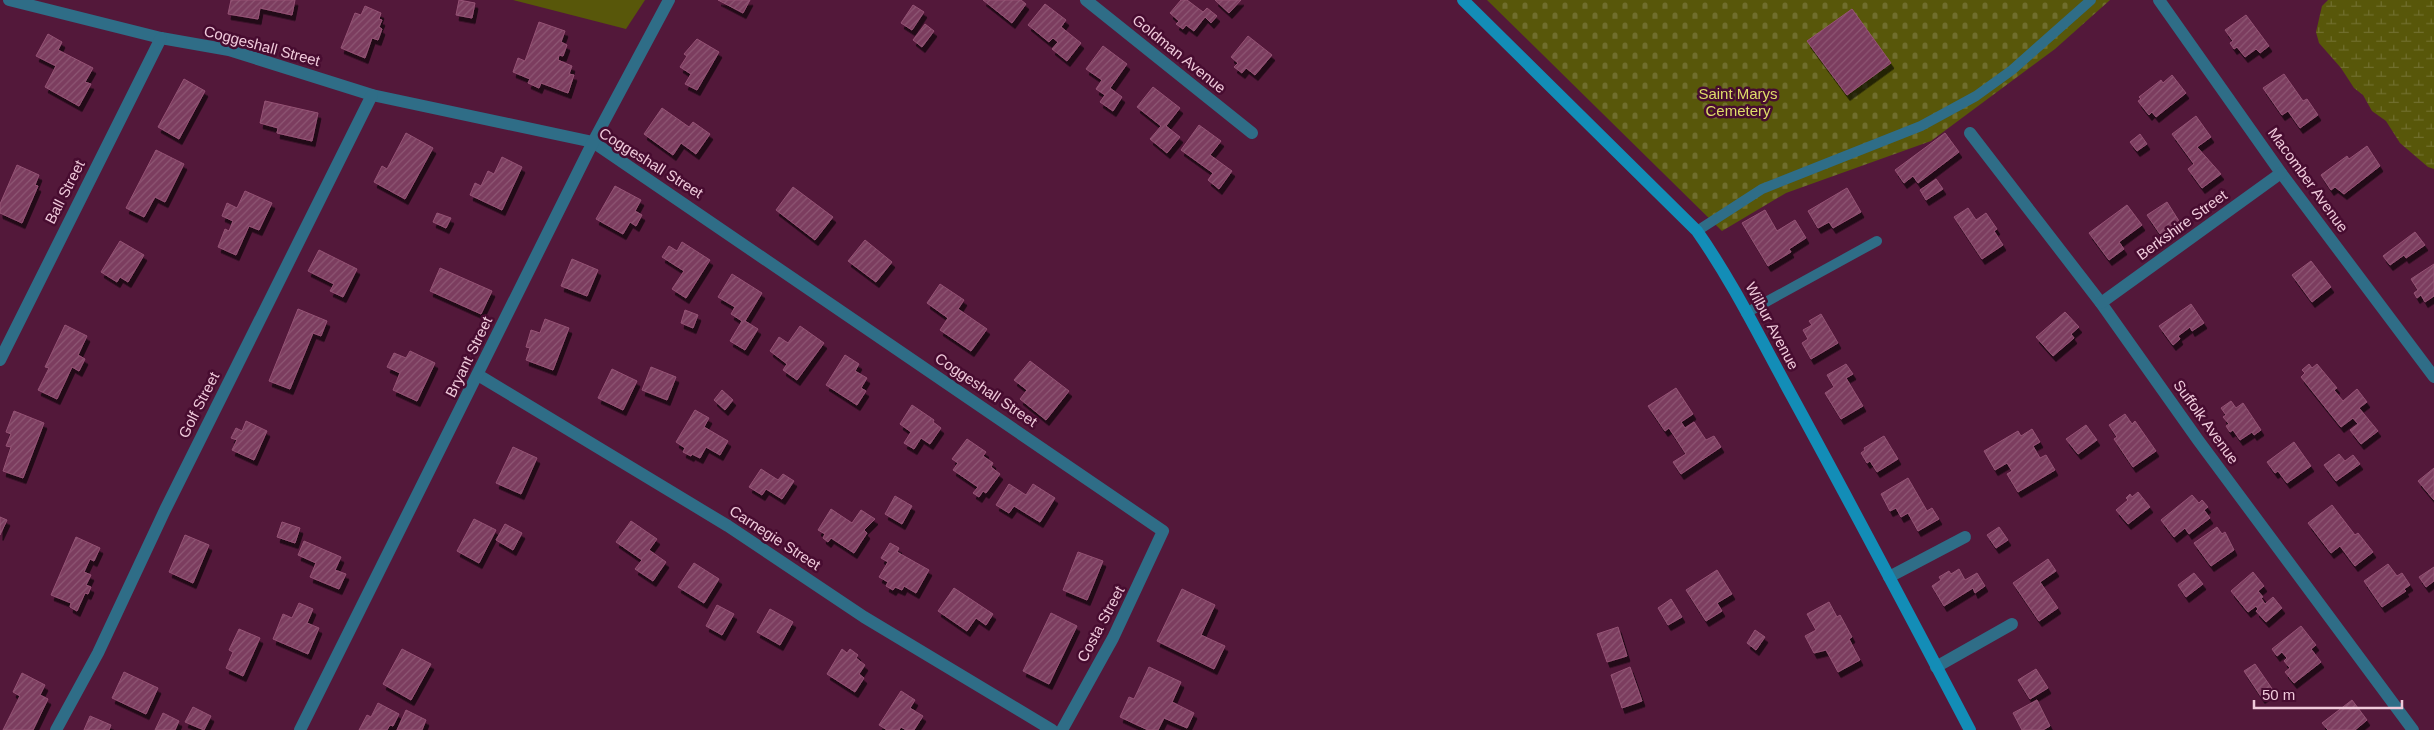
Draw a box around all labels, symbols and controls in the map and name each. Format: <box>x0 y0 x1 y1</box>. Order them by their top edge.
street label: Goldman Avenue <box>1129 11 1229 96</box>
street label: Coggeshall Street <box>202 22 323 69</box>
park label: Saint Marys Cemetery <box>1698 85 1778 119</box>
street label: Coggeshall Street <box>596 124 707 202</box>
street label: Macomber Avenue <box>2265 124 2352 235</box>
street label: Ball Street <box>41 156 88 226</box>
street label: Berkshire Street <box>2133 186 2231 263</box>
street label: Wilbur Avenue <box>1742 279 1803 372</box>
street label: Bryant Street <box>442 313 496 400</box>
street label: Coggeshall Street <box>932 349 1041 430</box>
street label: Golf Street <box>175 368 223 441</box>
street label: Suffolk Avenue <box>2170 376 2243 467</box>
street label: Carnegie Street <box>727 502 825 574</box>
street label: Costa Street <box>1073 582 1128 665</box>
scale bar <box>2254 678 2402 710</box>
text: 50 m <box>2262 686 2295 703</box>

